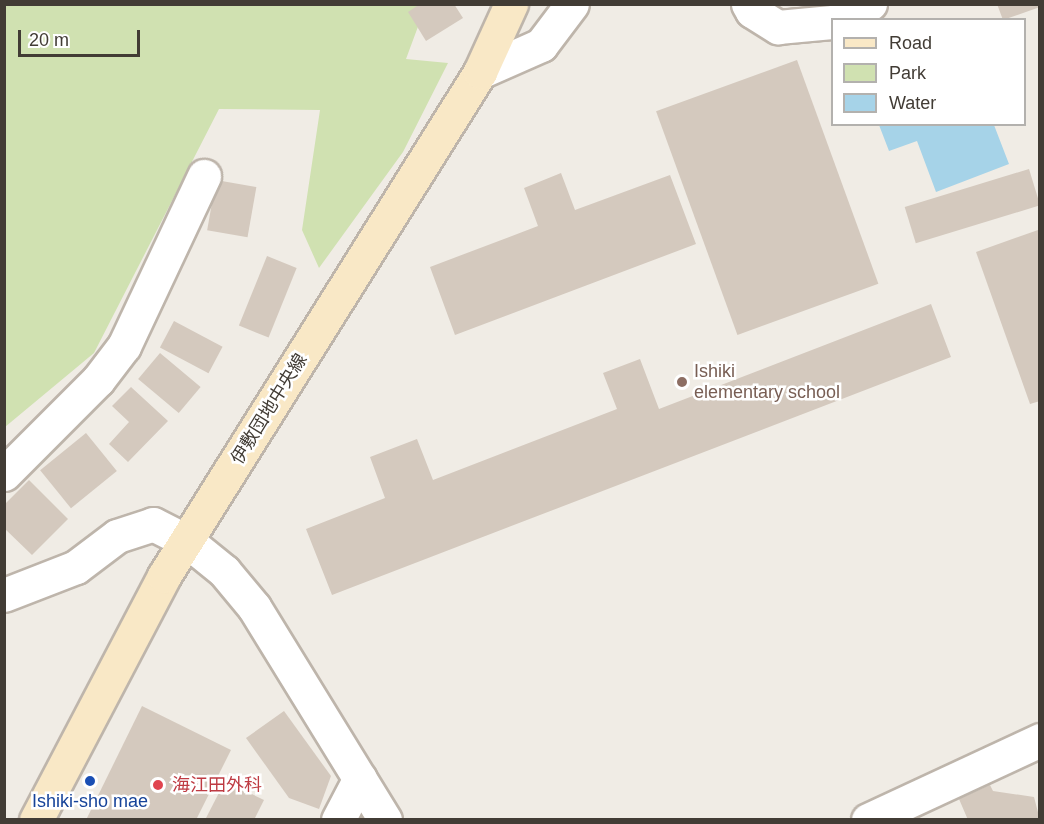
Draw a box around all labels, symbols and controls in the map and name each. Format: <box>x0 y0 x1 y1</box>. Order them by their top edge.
scale bar <box>21 18 142 56</box>
legend <box>831 18 1026 126</box>
text: 20 m <box>29 30 69 50</box>
text: Road <box>889 33 932 53</box>
text: Park <box>889 63 926 83</box>
text: Water <box>889 93 936 113</box>
street label: 伊敷団地中央線 <box>226 350 312 468</box>
place label: Ishiki elementary school <box>694 361 840 404</box>
marker: Ishiki elementary school <box>675 375 689 389</box>
marker: Ishiki-sho mae <box>83 774 97 788</box>
place label: 海江田外科 <box>172 774 262 796</box>
marker: 海江田外科 <box>149 776 167 794</box>
place label: Ishiki-sho mae <box>32 790 148 812</box>

